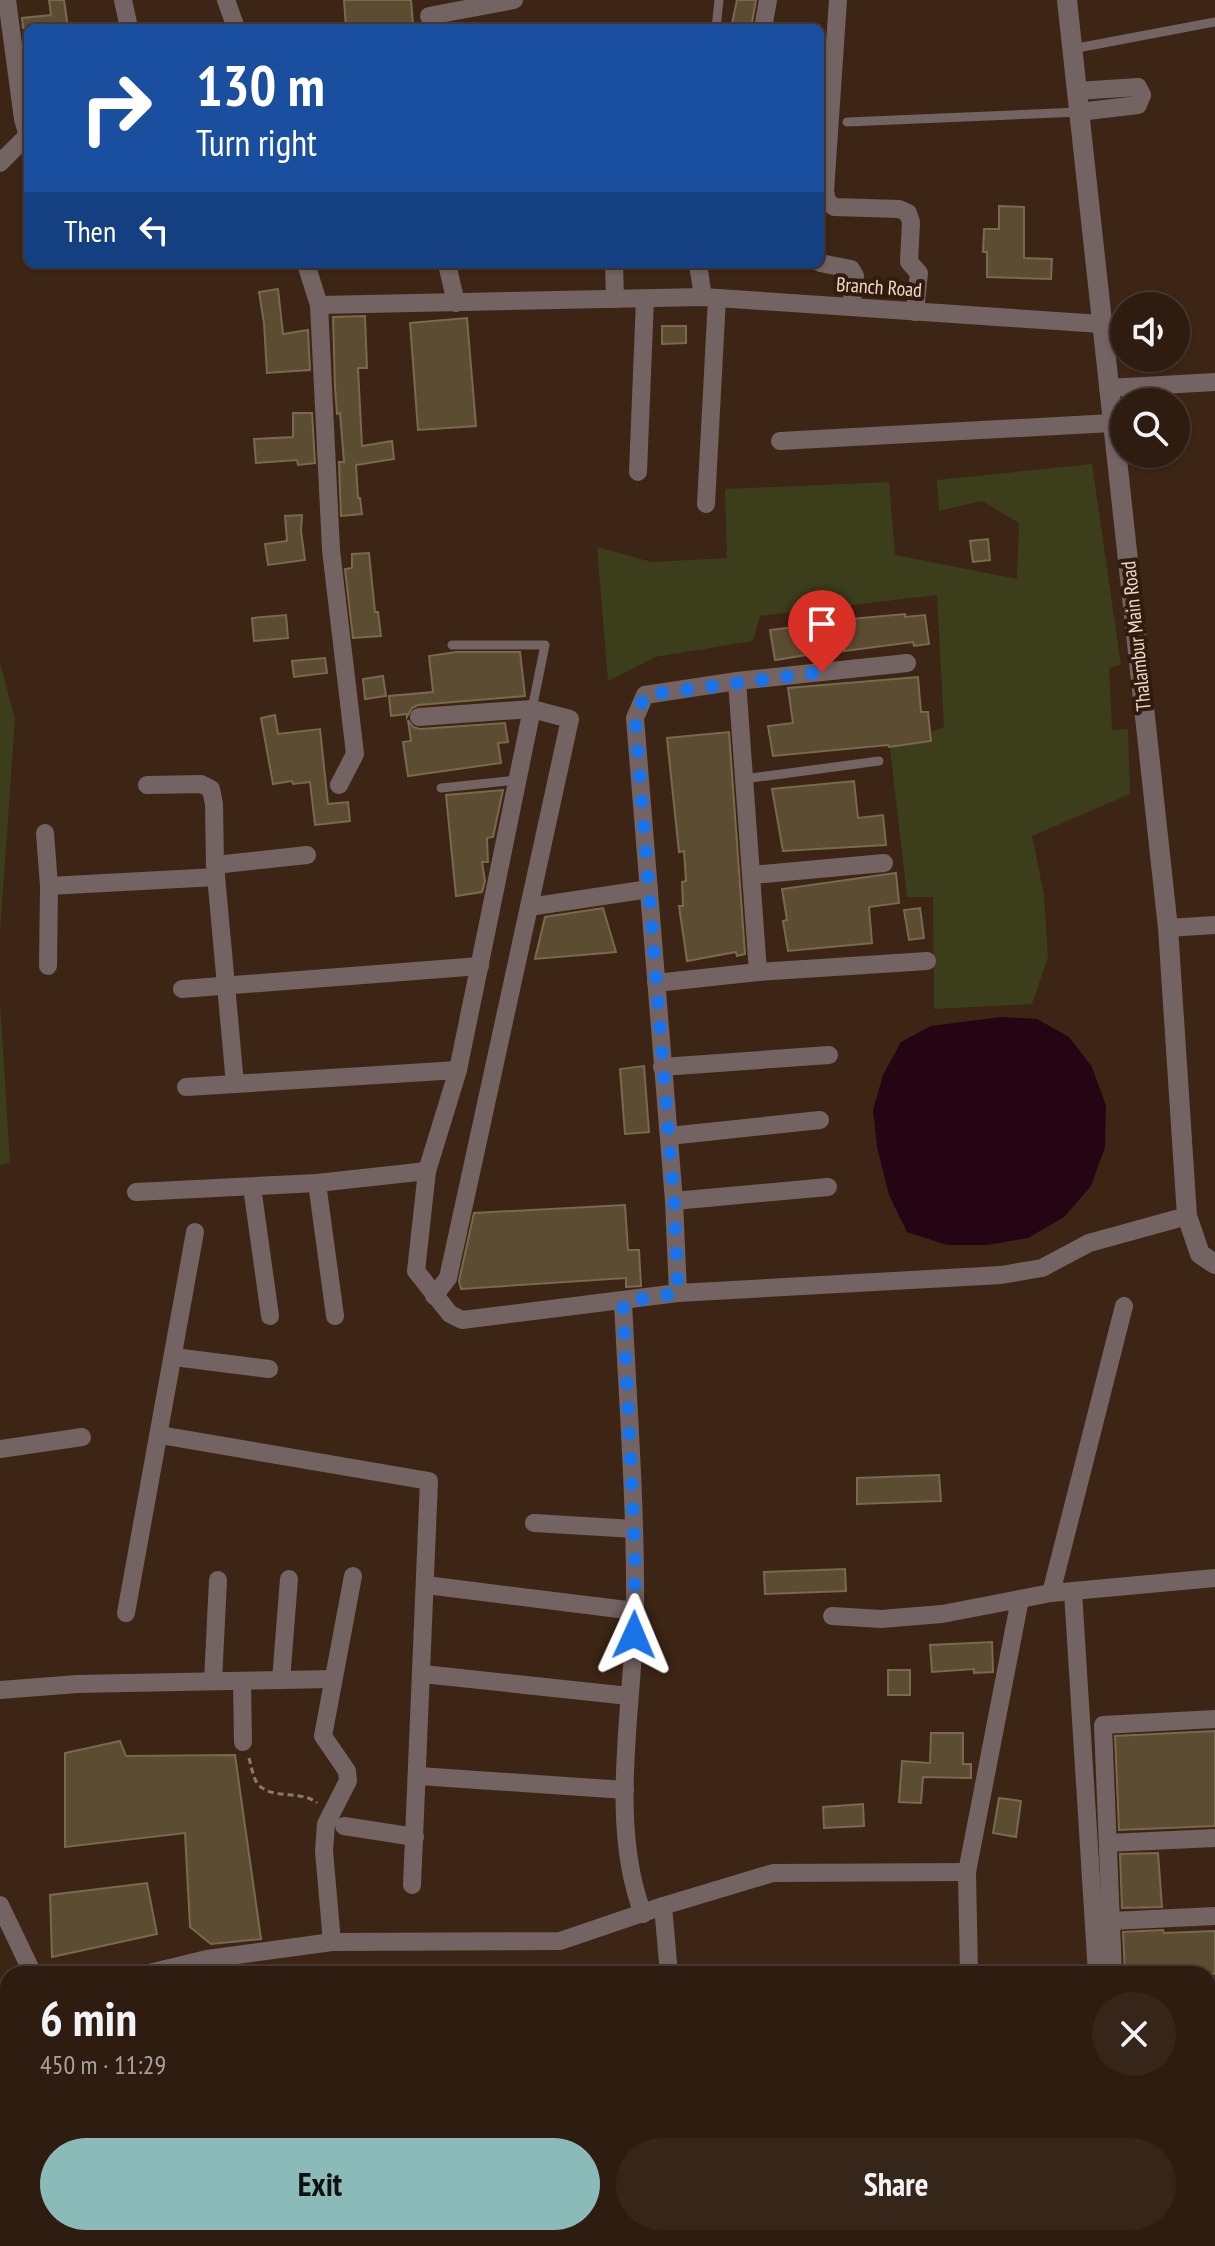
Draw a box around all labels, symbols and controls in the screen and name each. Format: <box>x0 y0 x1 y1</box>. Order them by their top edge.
text: 130 m <box>196 49 325 121</box>
icon: right <box>64 56 168 160</box>
text: Turn right <box>196 119 317 166</box>
icon: left <box>132 208 176 252</box>
text: Then <box>64 211 116 250</box>
street label: Branch Road <box>835 271 923 303</box>
map controls <box>1110 292 1190 468</box>
button: sound <box>1110 292 1190 372</box>
button: search <box>1110 388 1190 468</box>
street label: Thalambur Main Road <box>1115 560 1157 712</box>
pin <box>788 590 856 672</box>
icon: arrive <box>800 602 844 646</box>
position arrow <box>592 1593 676 1677</box>
text: 6 min <box>40 1987 137 2049</box>
button: close <box>1092 1992 1176 2076</box>
text: 450 m · 11:29 <box>40 2048 166 2081</box>
button: Exit <box>40 2138 600 2230</box>
button: Share <box>616 2138 1176 2230</box>

